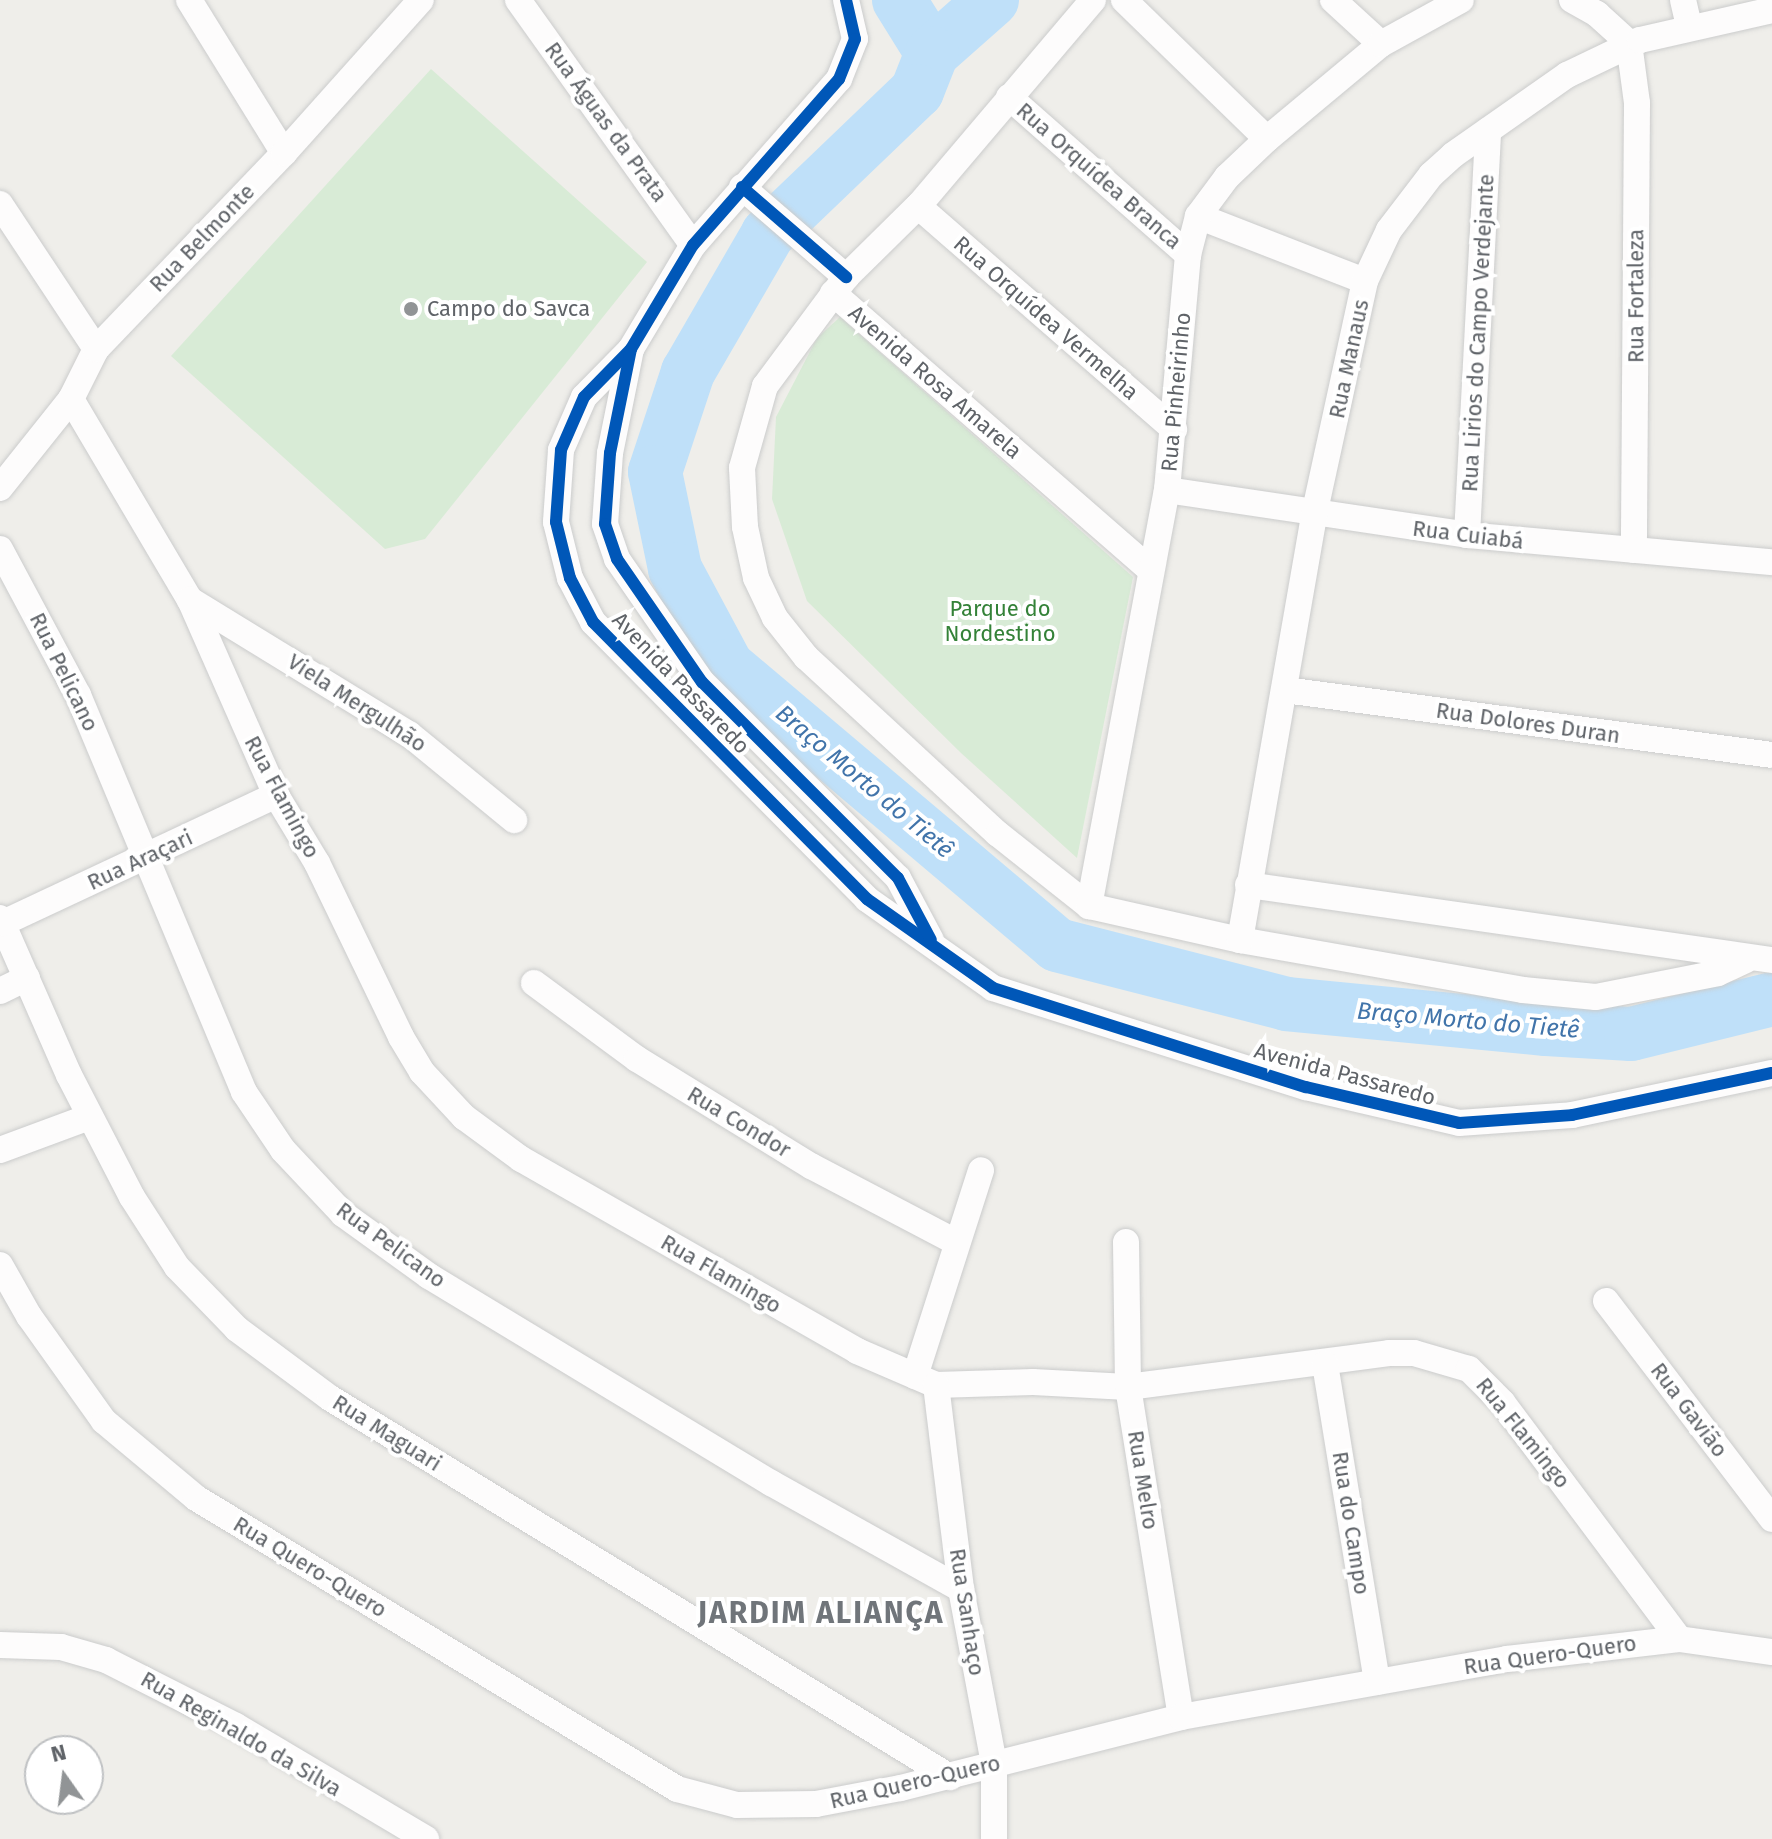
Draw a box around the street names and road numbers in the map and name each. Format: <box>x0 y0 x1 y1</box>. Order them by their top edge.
street label: Rua Águas da Prata <box>539 37 673 207</box>
street label: Rua Orquídea Branca <box>1011 97 1187 255</box>
street label: Rua Lirios do Campo Verdejante <box>1456 173 1500 493</box>
street label: Rua Belmonte <box>144 179 260 297</box>
street label: Rua Fortaleza <box>1623 229 1649 363</box>
street label: Rua Orquídea Vermelha <box>948 231 1144 405</box>
street label: Rua Manaus <box>1324 297 1374 421</box>
street label: Avenida Rosa Amarela <box>843 300 1027 464</box>
street label: Rua Pinheirinho <box>1156 311 1196 473</box>
street label: Rua Cuiabá <box>1411 515 1525 555</box>
street label: Avenida Passaredo <box>607 607 755 759</box>
street label: Rua Pelicano <box>24 608 104 736</box>
street label: Viela Mergulhão <box>283 648 431 758</box>
street label: Rua Dolores Duran <box>1434 697 1622 749</box>
street label: Rua Flamingo <box>239 731 325 863</box>
street label: Rua Araçari <box>83 824 197 896</box>
street label: Avenida Passaredo <box>1251 1037 1439 1111</box>
street label: Rua Condor <box>682 1081 796 1163</box>
street label: Rua Pelicano <box>331 1197 451 1293</box>
street label: Rua Flamingo <box>656 1229 786 1319</box>
street label: Rua Gavião <box>1645 1358 1733 1462</box>
street label: Rua Flamingo <box>1470 1372 1576 1494</box>
street label: Rua Maguari <box>328 1389 446 1477</box>
street label: Rua Melro <box>1122 1428 1164 1532</box>
street label: Rua do Campo <box>1327 1450 1375 1596</box>
street label: Rua Quero-Quero <box>229 1511 391 1623</box>
street label: Rua Sanhaço <box>944 1546 990 1678</box>
street label: Rua Quero-Quero <box>1462 1630 1638 1680</box>
street label: Rua Reginaldo da Silva <box>136 1666 346 1802</box>
street label: Rua Quero-Quero <box>827 1750 1003 1814</box>

